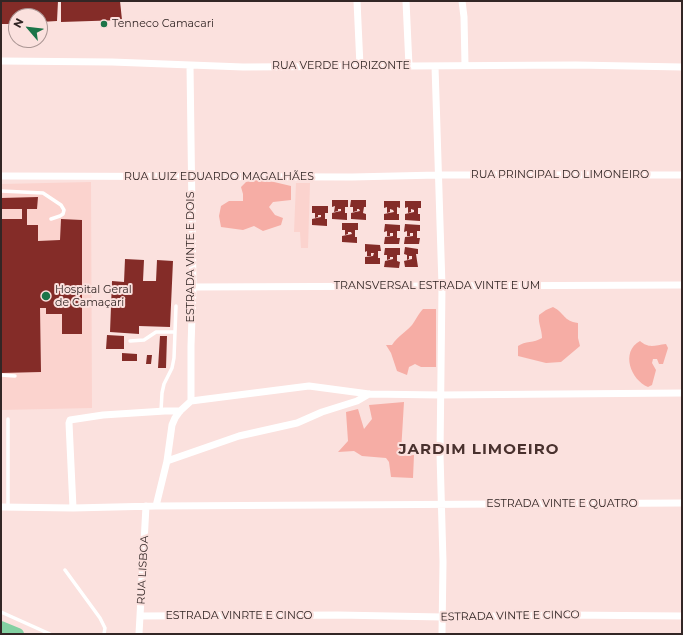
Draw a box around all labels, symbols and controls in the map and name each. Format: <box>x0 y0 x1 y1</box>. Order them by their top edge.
north arrow <box>8 8 48 48</box>
text: N <box>10 16 27 30</box>
place label: Tenneco Camacari <box>112 17 214 31</box>
marker: Tenneco Camacari <box>99 19 109 29</box>
street label: RUA VERDE HORIZONTE <box>272 59 410 73</box>
street label: RUA PRINCIPAL DO LIMONEIRO <box>471 168 649 182</box>
street label: RUA LUIZ EDUARDO MAGALHÃES <box>124 170 314 184</box>
street label: ESTRADA VINTE E DOIS <box>184 192 198 322</box>
street label: TRANSVERSAL ESTRADA VINTE E UM <box>334 279 540 293</box>
place label: Hospital Geral de Camaçari <box>55 283 132 309</box>
marker: Hospital Geral de Camaçari <box>40 290 52 302</box>
district label: JARDIM LIMOEIRO <box>399 441 559 459</box>
street label: ESTRADA VINTE E QUATRO <box>486 497 638 511</box>
street label: RUA LISBOA <box>135 535 151 605</box>
street label: ESTRADA VINTE E CINCO <box>440 608 580 624</box>
street label: ESTRADA VINRTE E CINCO <box>165 609 313 623</box>

